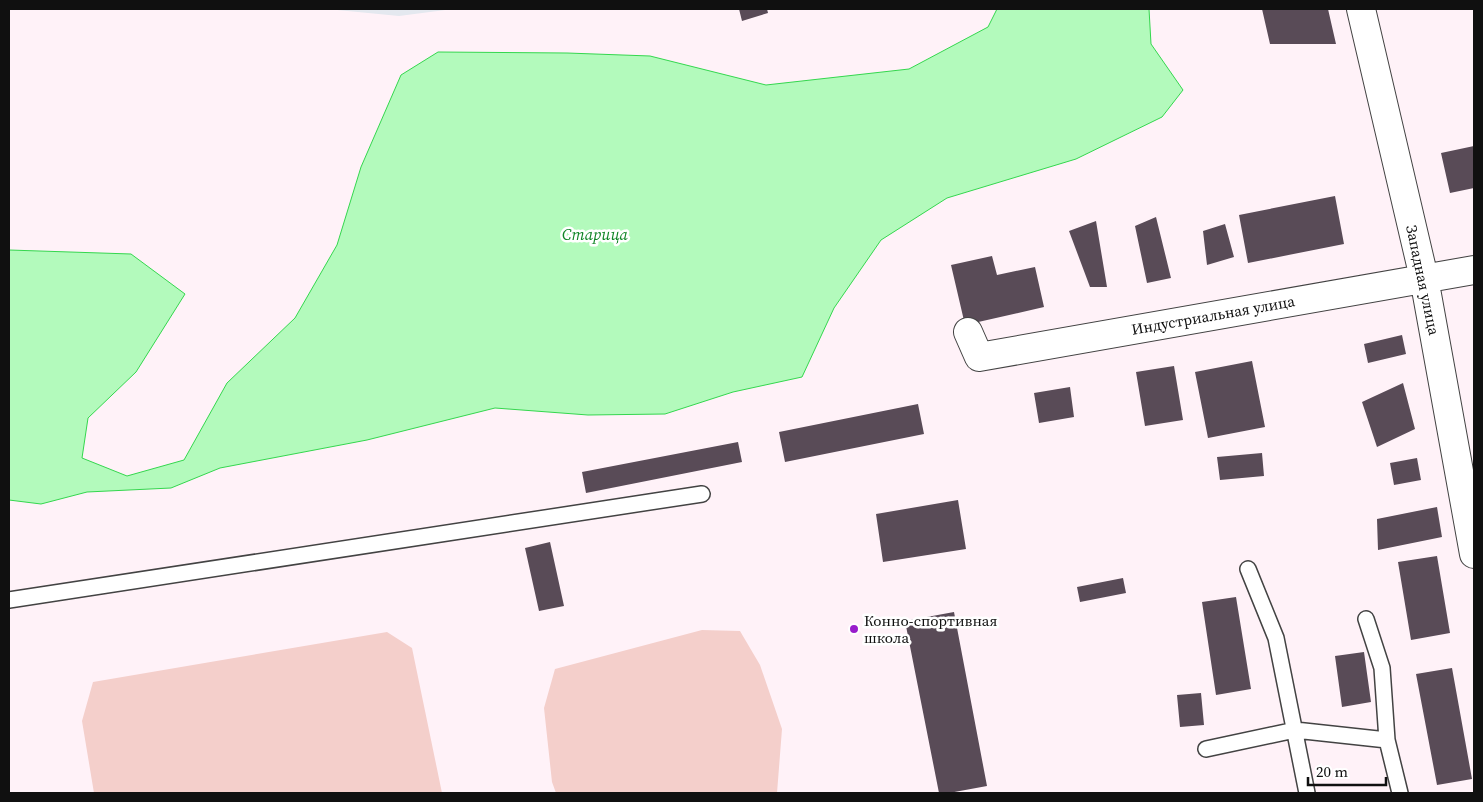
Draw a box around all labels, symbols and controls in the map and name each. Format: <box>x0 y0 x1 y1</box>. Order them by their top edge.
water label: Старица <box>562 223 629 245</box>
street label: Западная улица <box>1401 223 1445 337</box>
street label: Индустриальная улица <box>1130 290 1297 340</box>
place label: Конно-спортивная школа <box>864 610 998 648</box>
marker: Конно-спортивная школа <box>848 623 860 635</box>
scale bar <box>1308 754 1386 786</box>
text: 20 m <box>1316 761 1348 782</box>

